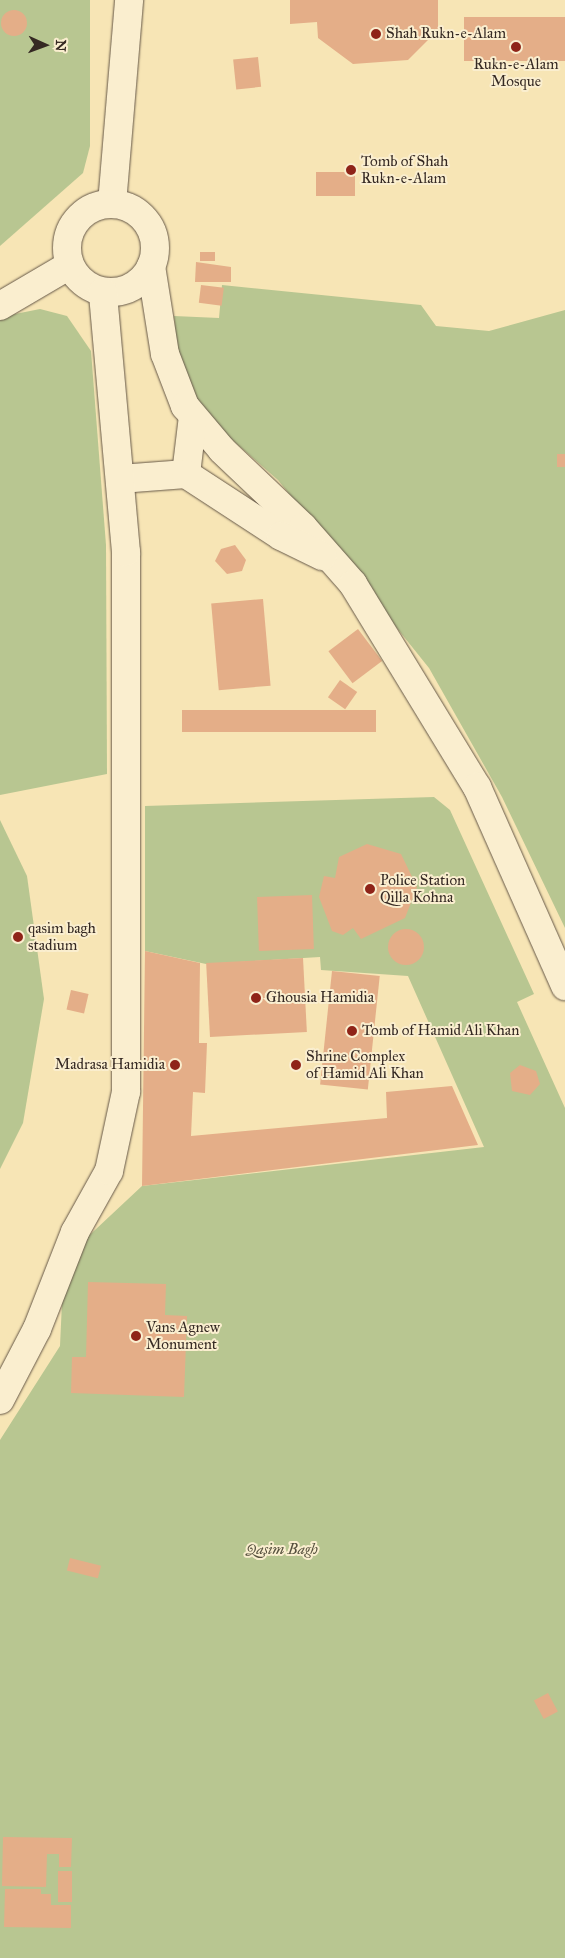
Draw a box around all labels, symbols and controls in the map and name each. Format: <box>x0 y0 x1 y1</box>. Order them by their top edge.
north arrow <box>20 20 70 70</box>
place label: Shah Rukn-e-Alam <box>386 25 506 43</box>
marker: Shah Rukn-e-Alam <box>370 28 382 40</box>
text: N <box>52 39 69 52</box>
marker: Rukn-e-Alam Mosque <box>510 41 522 53</box>
place label: Rukn-e-Alam Mosque <box>473 55 559 90</box>
place label: Tomb of Shah Rukn-e-Alam <box>361 152 448 187</box>
marker: Tomb of Shah Rukn-e-Alam <box>345 164 357 176</box>
place label: Police Station Qilla Kohna <box>380 871 465 906</box>
marker: Police Station Qilla Kohna <box>364 883 376 895</box>
place label: qasim bagh stadium <box>28 919 96 954</box>
marker: qasim bagh stadium <box>12 931 24 943</box>
place label: Ghousia Hamidia <box>266 989 374 1007</box>
marker: Ghousia Hamidia <box>250 992 262 1004</box>
place label: Tomb of Hamid Ali Khan <box>362 1022 519 1040</box>
marker: Tomb of Hamid Ali Khan <box>346 1025 358 1037</box>
place label: Shrine Complex of Hamid Ali Khan <box>306 1047 424 1082</box>
place label: Madrasa Hamidia <box>55 1056 165 1074</box>
marker: Madrasa Hamidia <box>169 1059 181 1071</box>
marker: Shrine Complex of Hamid Ali Khan <box>290 1059 302 1071</box>
place label: Vans Agnew Monument <box>146 1318 220 1353</box>
marker: Vans Agnew Monument <box>130 1330 142 1342</box>
park label: Qasim Bagh <box>246 1541 318 1559</box>

